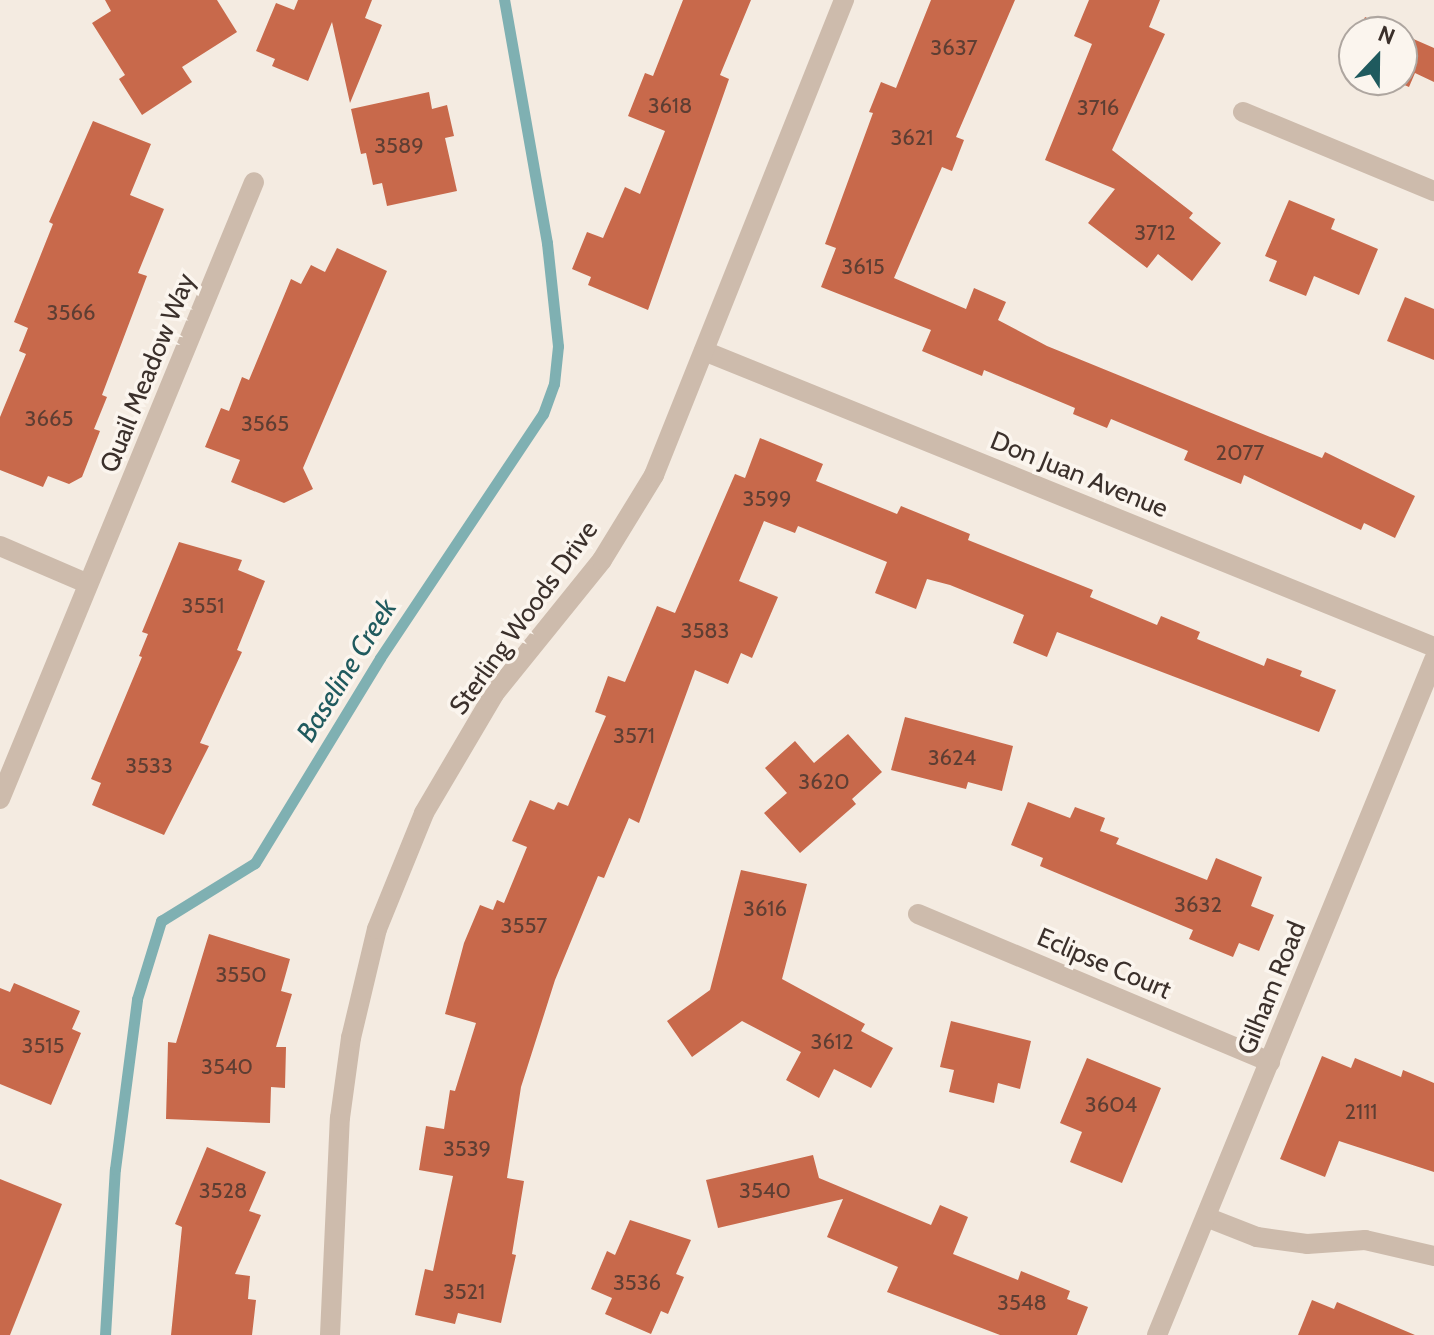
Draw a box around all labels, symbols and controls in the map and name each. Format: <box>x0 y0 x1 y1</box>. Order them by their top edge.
north arrow <box>1338 16 1418 96</box>
text: N <box>1374 20 1399 51</box>
house number: 3637 <box>930 35 978 61</box>
house number: 3618 <box>648 93 692 119</box>
house number: 3716 <box>1077 95 1119 121</box>
house number: 3621 <box>890 125 934 151</box>
house number: 3589 <box>374 133 424 159</box>
house number: 3712 <box>1134 220 1176 246</box>
house number: 3615 <box>841 254 885 280</box>
street label: Quail Meadow Way <box>94 269 202 477</box>
house number: 3566 <box>47 300 95 326</box>
house number: 3665 <box>25 406 73 432</box>
house number: 3565 <box>241 411 289 437</box>
street label: Don Juan Avenue <box>986 425 1172 525</box>
house number: 2077 <box>1216 440 1264 466</box>
house number: 3599 <box>743 486 791 512</box>
street label: Sterling Woods Drive <box>443 515 605 721</box>
water label: Baseline Creek <box>289 592 403 748</box>
house number: 3551 <box>182 593 224 619</box>
house number: 3583 <box>680 618 730 644</box>
house number: 3571 <box>613 723 655 749</box>
house number: 3624 <box>928 745 976 771</box>
house number: 3533 <box>125 753 173 779</box>
house number: 3620 <box>798 769 850 795</box>
house number: 3632 <box>1174 892 1222 918</box>
house number: 3616 <box>743 896 787 922</box>
house number: 3557 <box>501 913 547 939</box>
street label: Gilham Road <box>1231 917 1313 1059</box>
street label: Eclipse Court <box>1032 922 1176 1006</box>
house number: 3550 <box>215 962 267 988</box>
house number: 3612 <box>811 1029 853 1055</box>
house number: 3515 <box>22 1033 64 1059</box>
house number: 3540 <box>201 1054 253 1080</box>
house number: 3604 <box>1085 1092 1137 1118</box>
house number: 2111 <box>1344 1099 1378 1125</box>
house number: 3539 <box>443 1136 491 1162</box>
house number: 3528 <box>199 1178 247 1204</box>
house number: 3540 <box>739 1178 791 1204</box>
house number: 3536 <box>613 1270 661 1296</box>
house number: 3521 <box>443 1279 485 1305</box>
house number: 3548 <box>997 1290 1047 1316</box>

